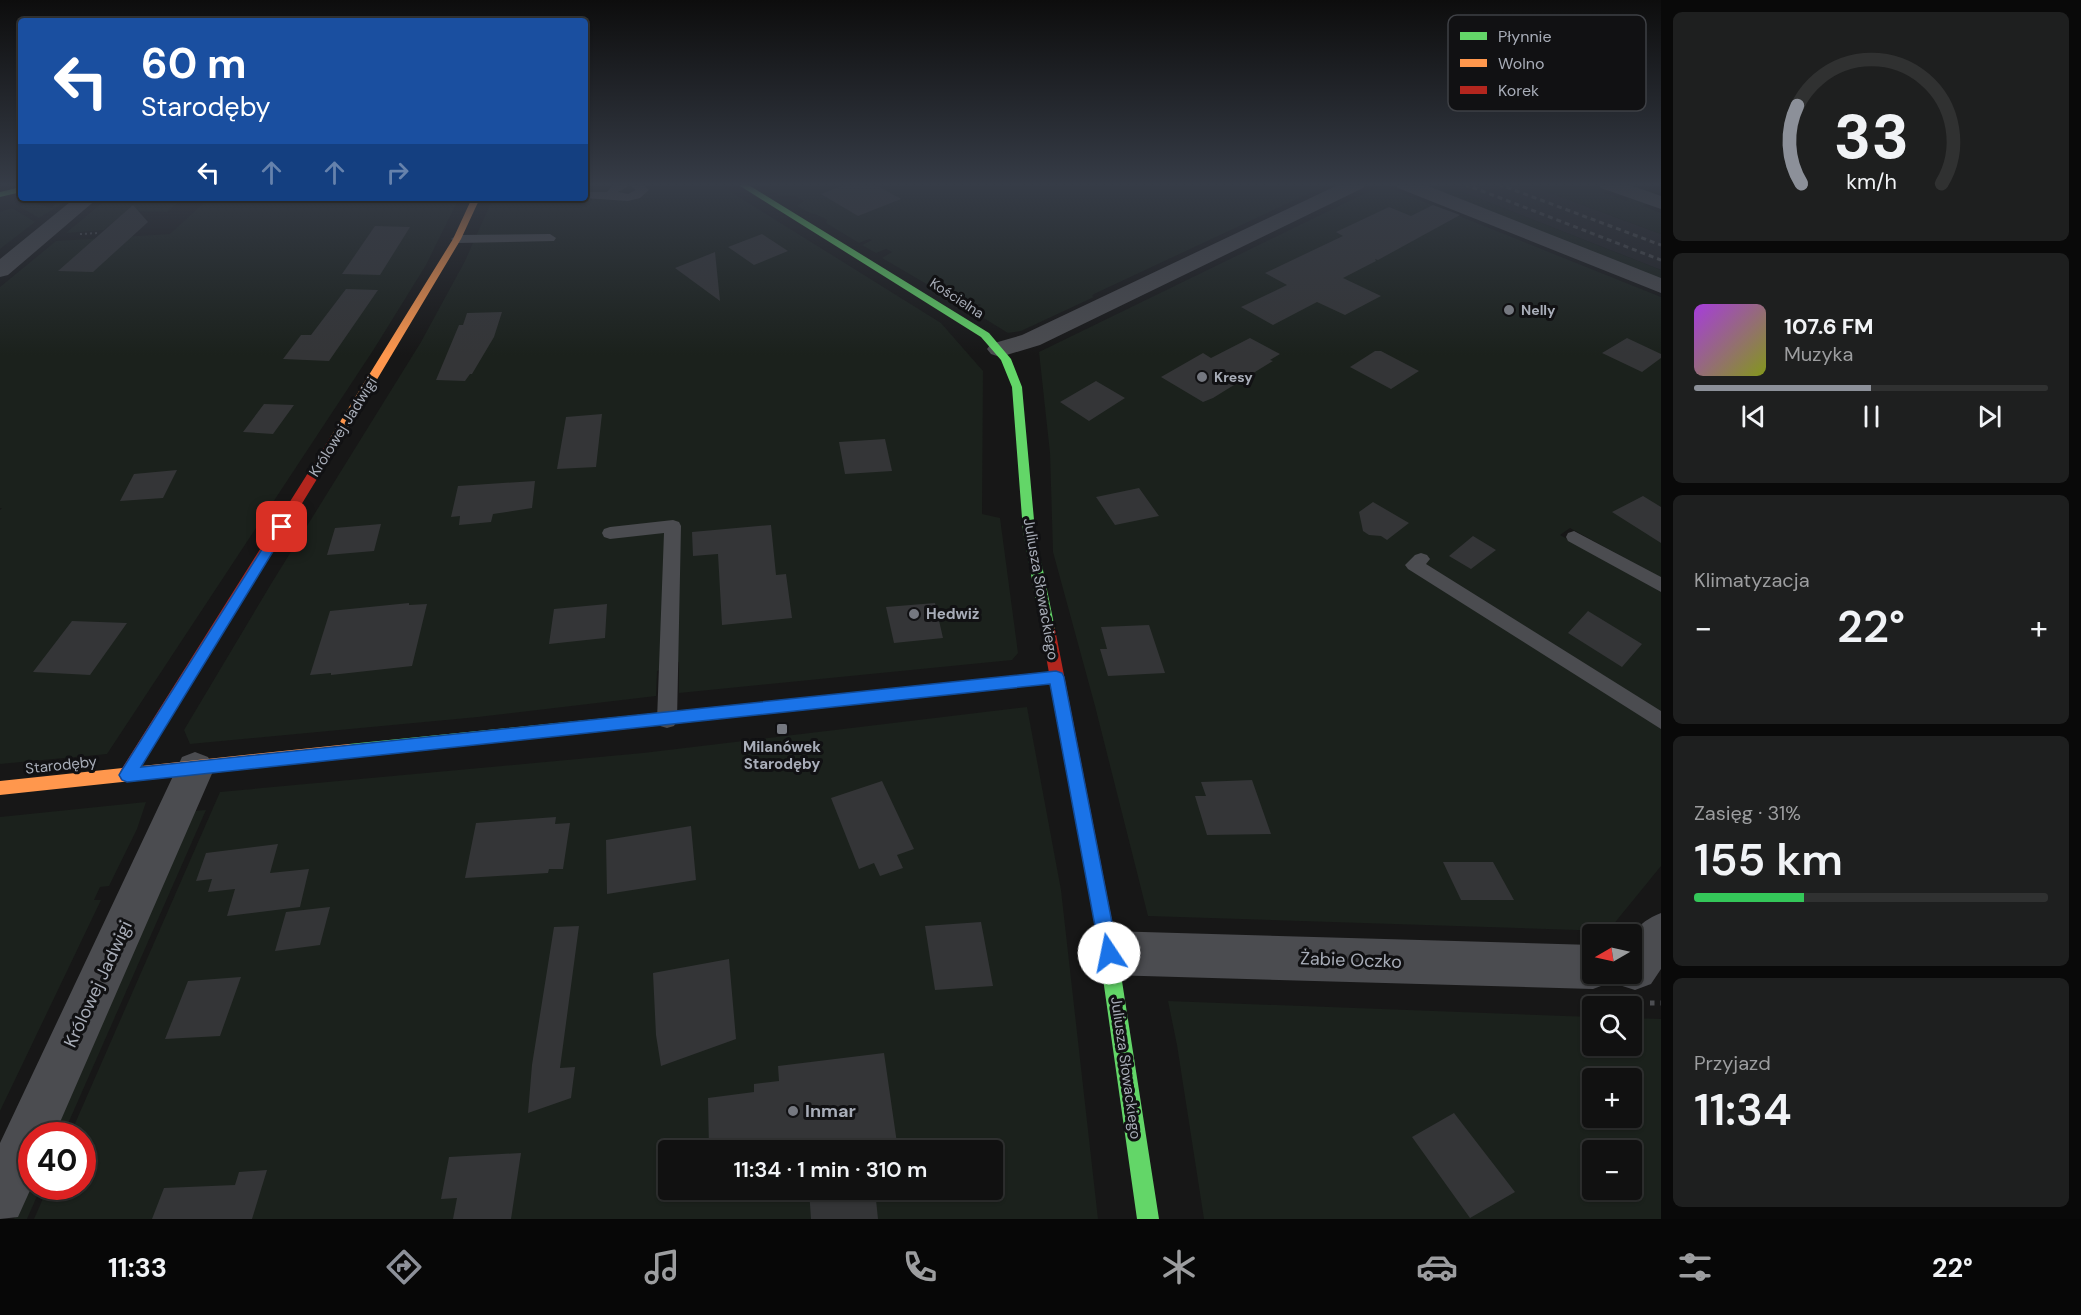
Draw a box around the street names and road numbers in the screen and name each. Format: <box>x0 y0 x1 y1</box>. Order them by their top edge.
street label: Kościelna <box>926 274 988 322</box>
street label: Królowej Jadwigi <box>304 373 382 481</box>
street label: Juliusza Słowackiego <box>1019 516 1063 662</box>
street label: Starodęby <box>24 751 98 779</box>
street label: Królowej Jadwigi <box>58 917 138 1051</box>
street label: Żabie Oczko <box>1300 946 1402 974</box>
street label: Juliusza Słowackiego <box>1106 995 1146 1141</box>

